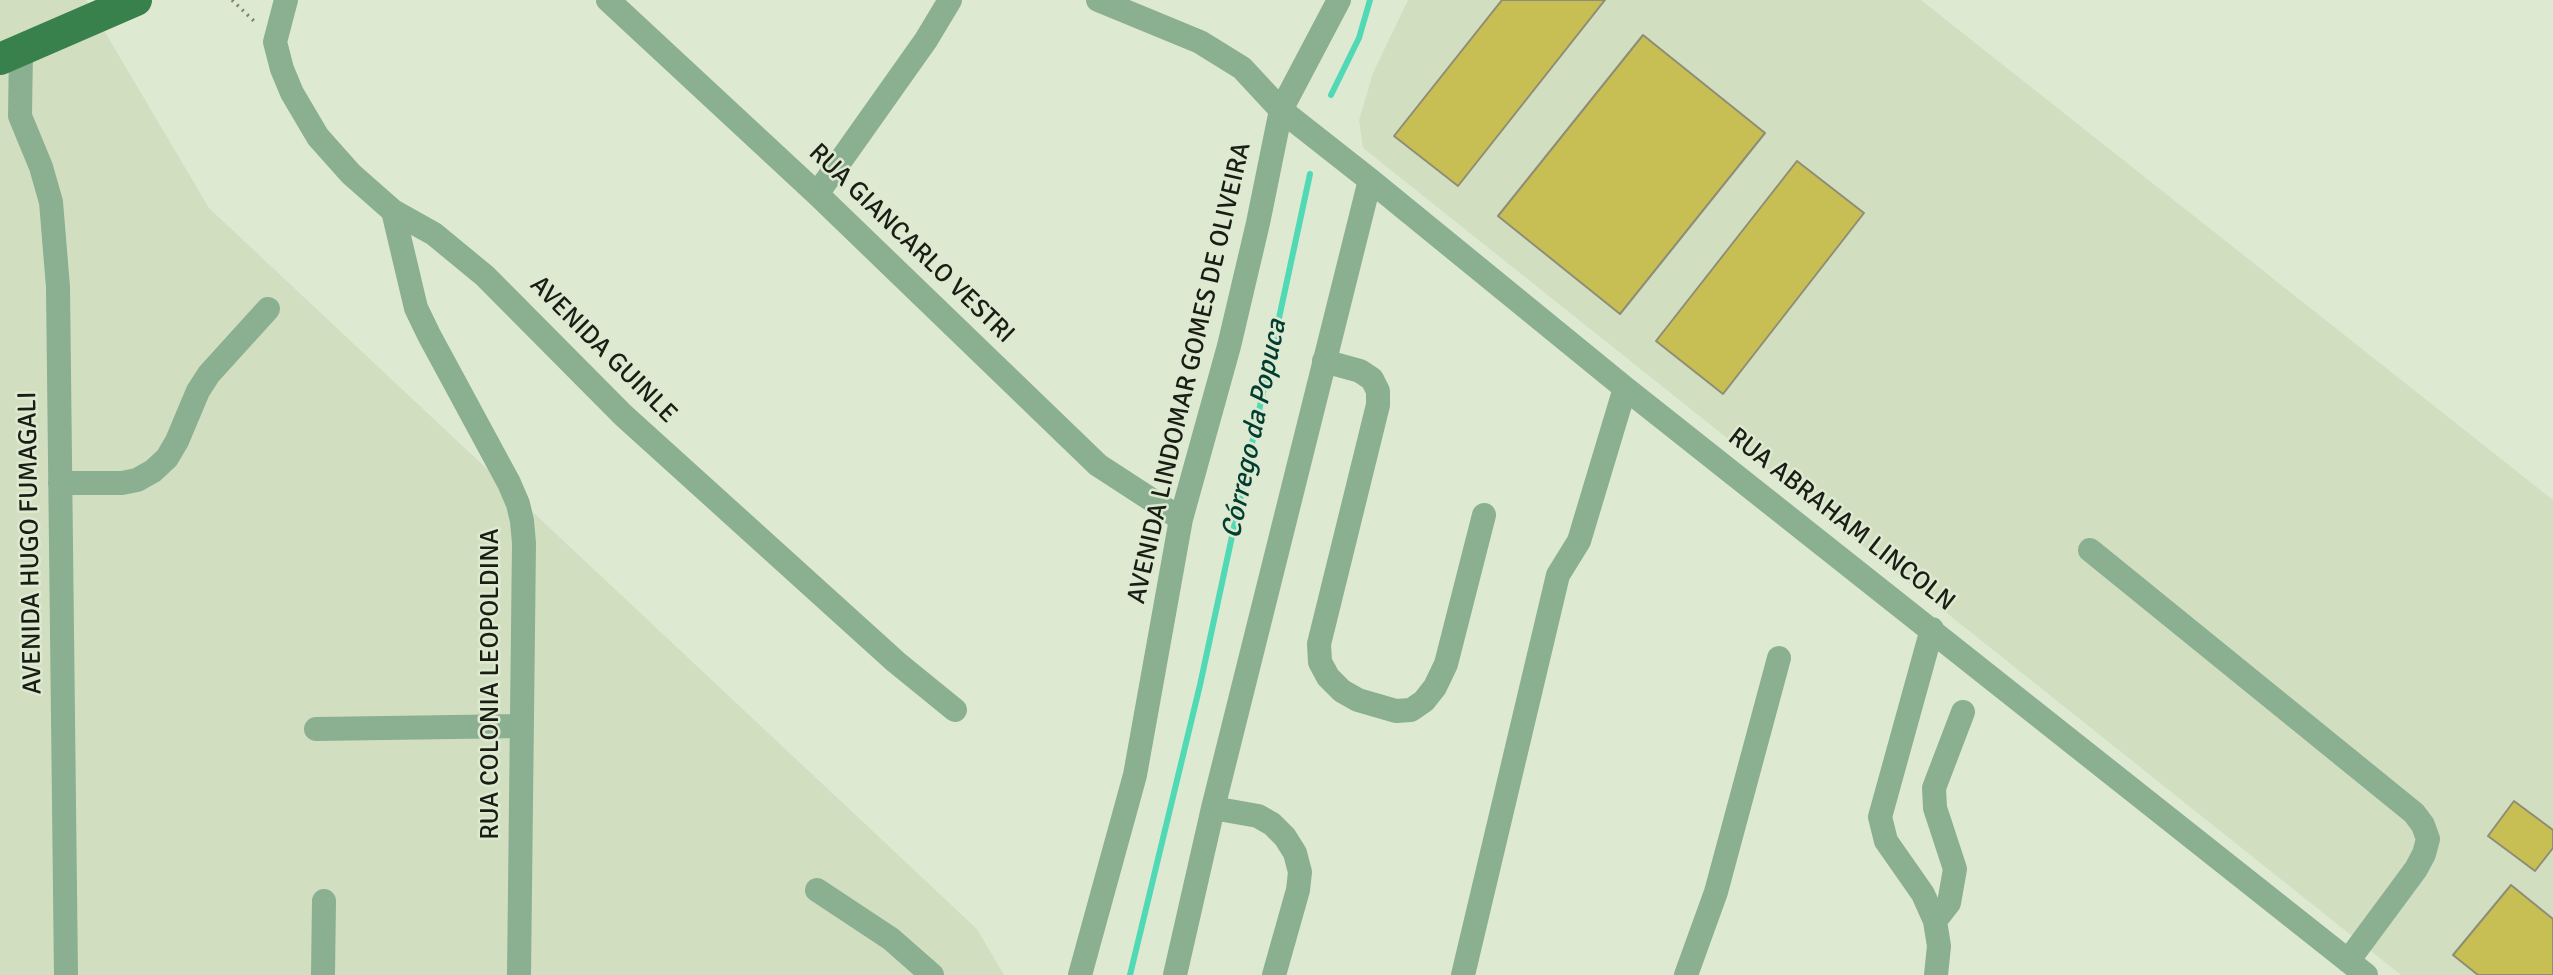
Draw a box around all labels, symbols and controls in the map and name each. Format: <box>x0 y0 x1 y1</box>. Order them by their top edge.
street label: RUA GIANCARLO VESTRI <box>802 138 1020 350</box>
street label: AVENIDA LINDOMAR GOMES DE OLIVEIRA <box>1122 139 1258 607</box>
street label: AVENIDA GUINLE <box>523 270 683 430</box>
water label: Córrego da Popuca <box>1215 316 1295 542</box>
street label: AVENIDA HUGO FUMAGALI <box>13 391 49 695</box>
street label: RUA ABRAHAM LINCOLN <box>1721 422 1961 618</box>
street label: RUA COLONIA LEOPOLDINA <box>475 528 507 840</box>

